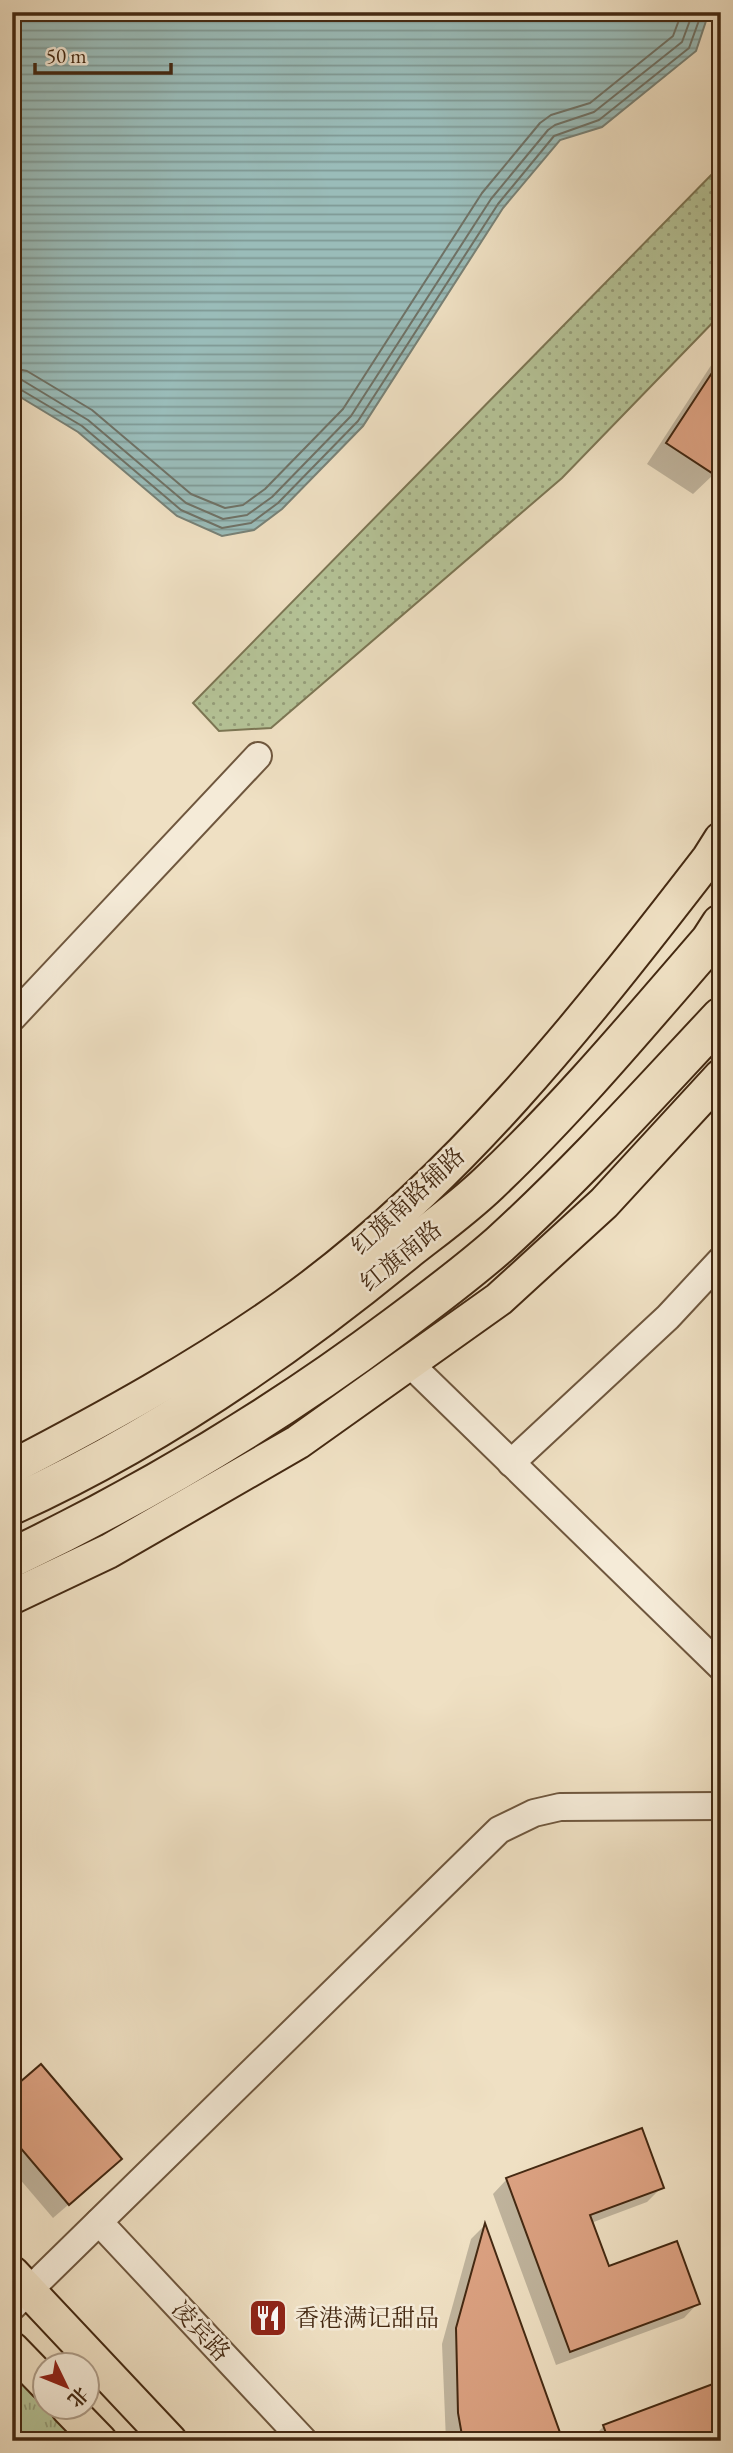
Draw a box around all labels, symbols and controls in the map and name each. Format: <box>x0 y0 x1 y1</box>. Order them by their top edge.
scale bar <box>35 32 172 76</box>
text: 50 m <box>46 42 87 69</box>
street label: 红旗南路辅路 <box>346 1141 470 1261</box>
street label: 红旗南路 <box>355 1215 447 1297</box>
street label: 凌宾路 <box>165 2294 237 2368</box>
restaurant icon: 香港满记甜品 <box>247 2297 289 2339</box>
place label: 香港满记甜品 <box>295 2302 439 2333</box>
north arrow <box>32 2352 102 2422</box>
text: 北 <box>62 2382 94 2413</box>

